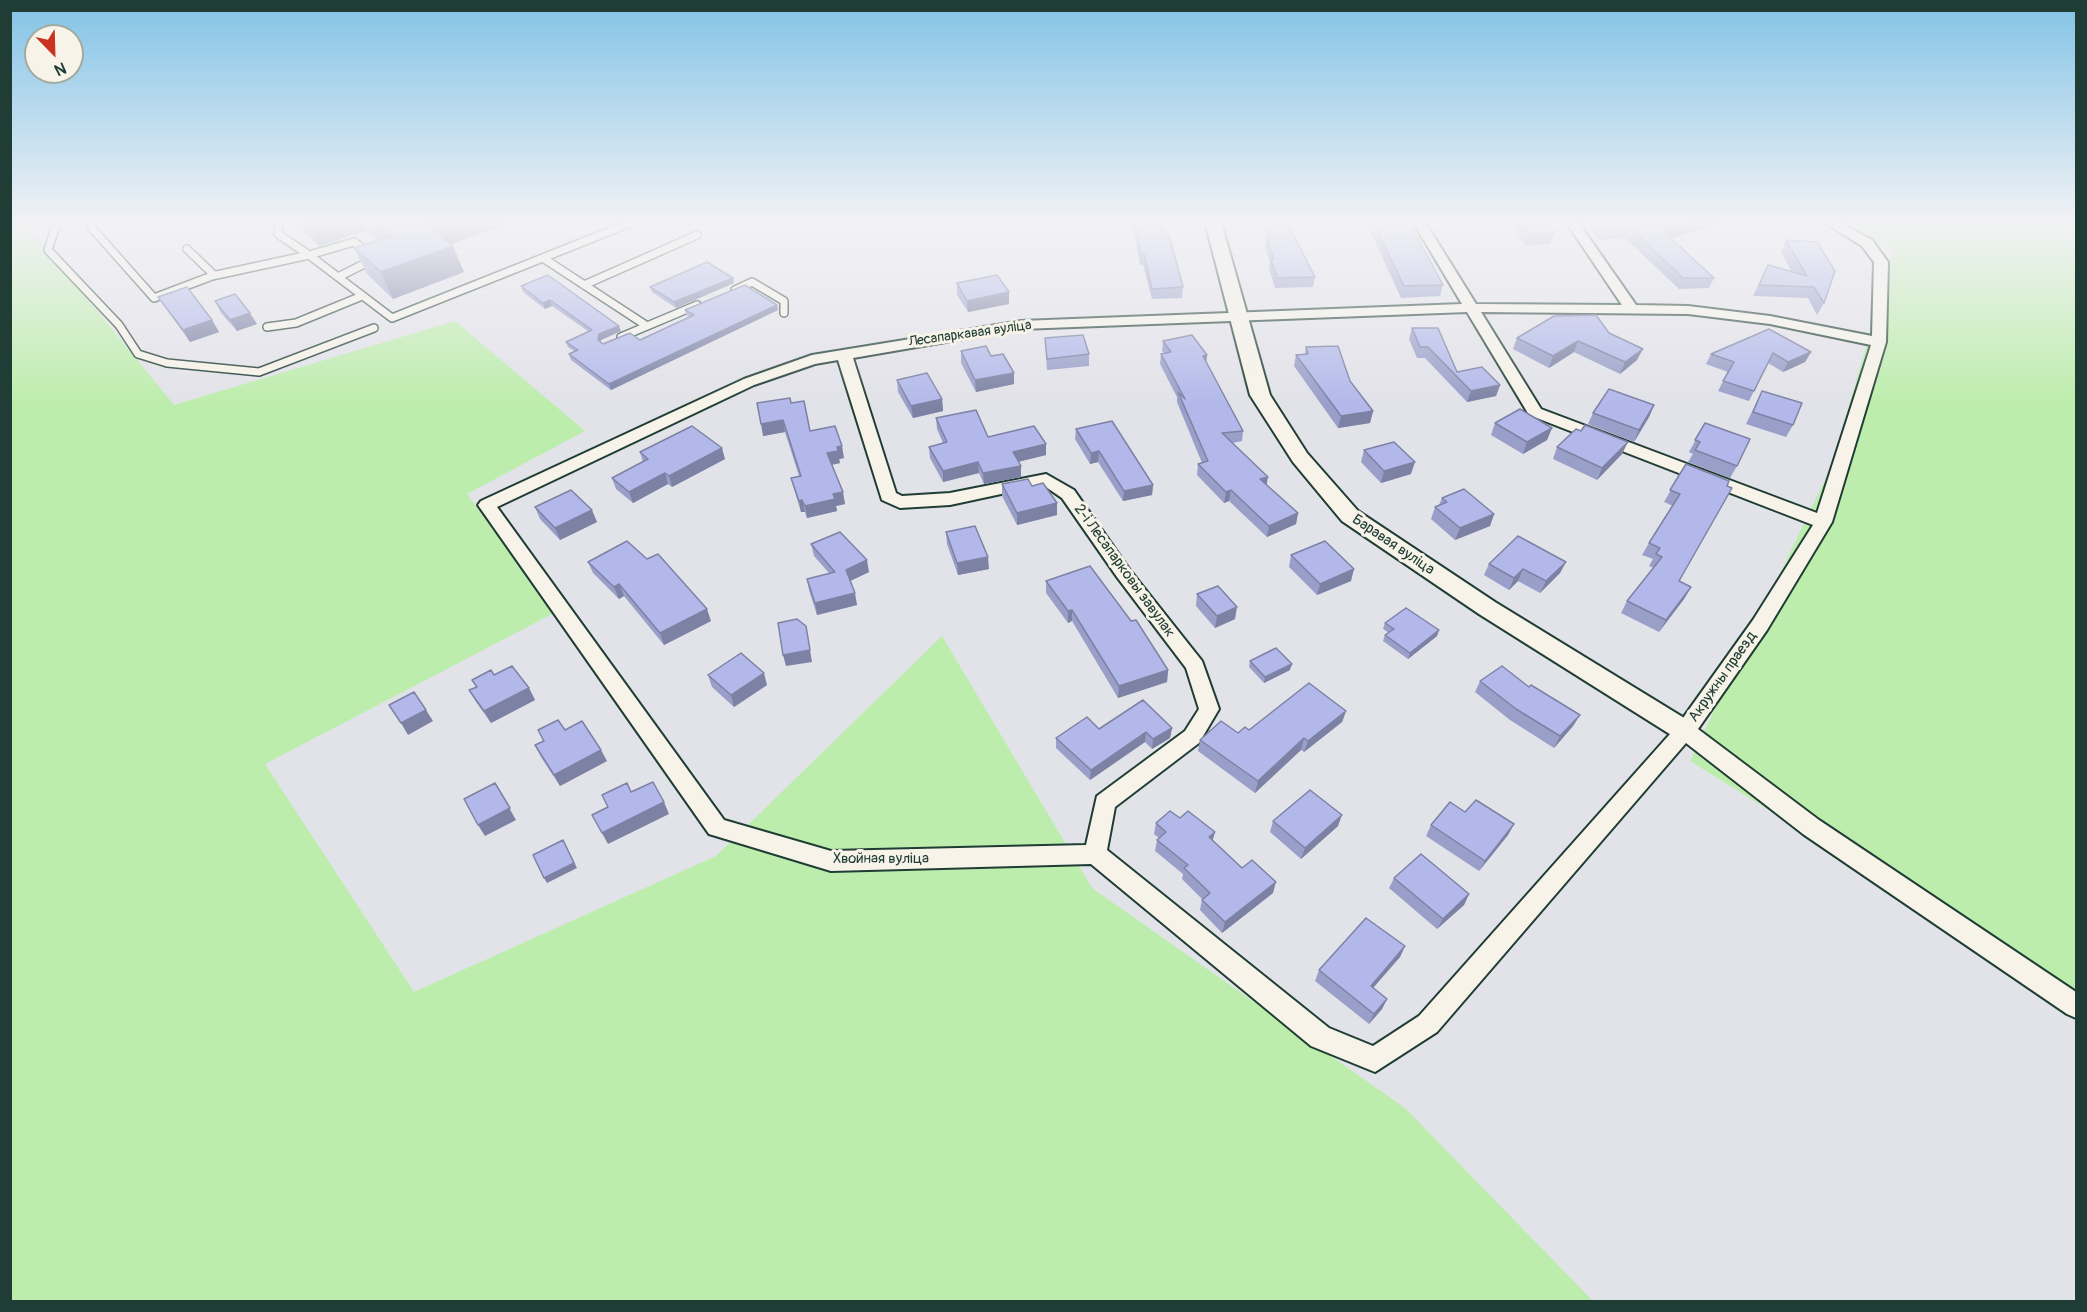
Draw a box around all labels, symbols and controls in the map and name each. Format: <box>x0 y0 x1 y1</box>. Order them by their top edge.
north arrow <box>24 24 84 84</box>
text: N <box>51 57 69 80</box>
street label: Лесапаркавая вуліца <box>907 317 1033 351</box>
street label: 2-і Лесапарковы завулак <box>1070 501 1178 641</box>
street label: Баравая вуліца <box>1348 511 1438 579</box>
street label: Акружны праезд <box>1685 628 1761 726</box>
street label: Хвойная вуліца <box>833 850 929 868</box>

